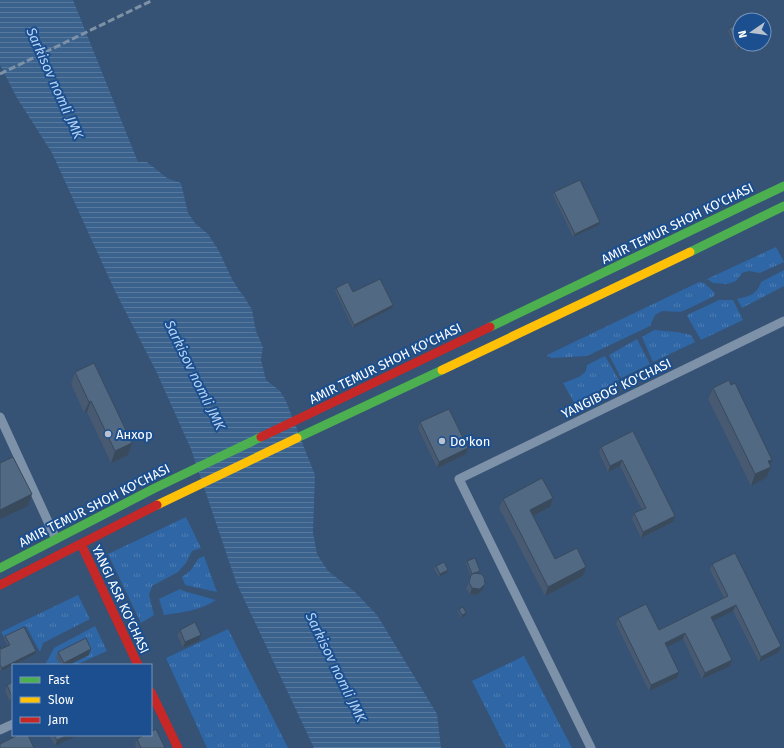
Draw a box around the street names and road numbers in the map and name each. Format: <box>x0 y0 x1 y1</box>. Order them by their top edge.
street label: AMIR TEMUR SHOH KO'CHASI <box>599 180 756 267</box>
street label: AMIR TEMUR SHOH KO'CHASI <box>307 320 464 407</box>
street label: YANGIBOG‘ KO'CHASI <box>559 355 673 422</box>
street label: AMIR TEMUR SHOH KO'CHASI <box>16 461 172 550</box>
street label: YANGI ASR KO'CHASI <box>89 543 152 656</box>

